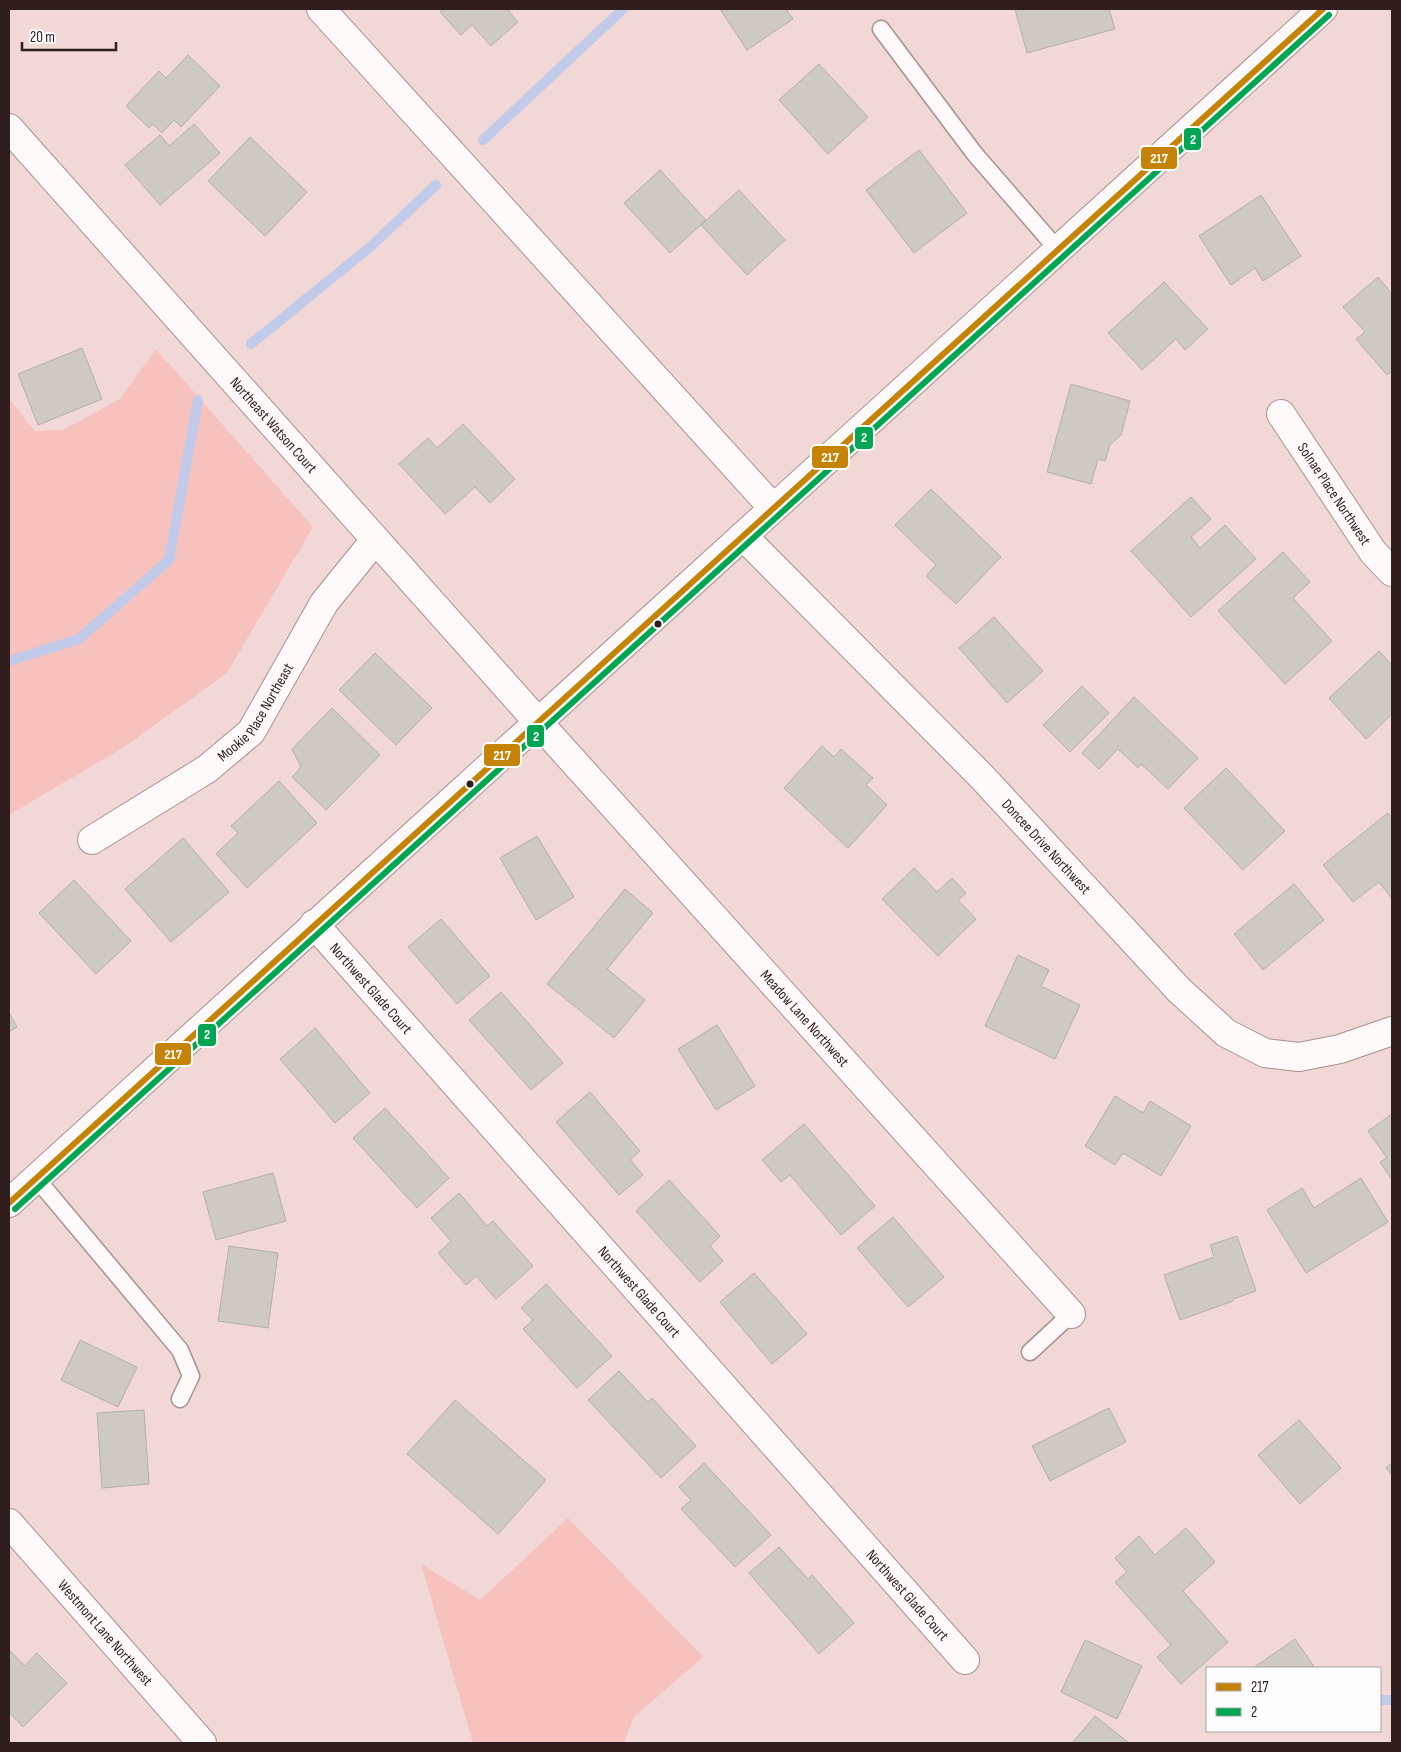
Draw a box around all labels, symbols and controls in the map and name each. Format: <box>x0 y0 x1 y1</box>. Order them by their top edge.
scale bar <box>22 20 116 52</box>
text: 20 m <box>30 28 55 47</box>
line badge: 2 <box>1183 127 1202 151</box>
text: 2 <box>1190 131 1196 148</box>
line badge: 217 <box>1140 146 1178 170</box>
text: 217 <box>1150 150 1169 167</box>
street label: Northeast Watson Court <box>226 374 321 478</box>
line badge: 2 <box>854 426 874 450</box>
text: 2 <box>861 429 867 446</box>
street label: Solnae Place Northwest <box>1293 439 1375 549</box>
line badge: 217 <box>811 445 849 469</box>
text: 217 <box>821 449 840 466</box>
unlabelled marker <box>653 619 663 629</box>
street label: Mookie Place Northeast <box>214 660 298 766</box>
line badge: 2 <box>526 724 545 748</box>
text: 2 <box>533 728 539 745</box>
line badge: 217 <box>483 743 521 767</box>
text: 217 <box>493 747 512 764</box>
unlabelled marker <box>465 779 475 789</box>
street label: Doncee Drive Northwest <box>997 795 1095 899</box>
street label: Northwest Glade Court <box>325 939 416 1039</box>
street label: Meadow Lane Northwest <box>756 966 853 1071</box>
line badge: 2 <box>197 1023 217 1047</box>
text: 2 <box>204 1026 210 1043</box>
line badge: 217 <box>154 1042 192 1066</box>
text: 217 <box>164 1046 183 1063</box>
street label: Northwest Glade Court <box>593 1242 685 1342</box>
street label: Northwest Glade Court <box>862 1546 953 1645</box>
street label: Westmont Lane Northwest <box>53 1576 157 1690</box>
legend <box>1206 1667 1381 1732</box>
text: 217 <box>1251 1678 1268 1697</box>
text: 2 <box>1251 1703 1257 1722</box>

